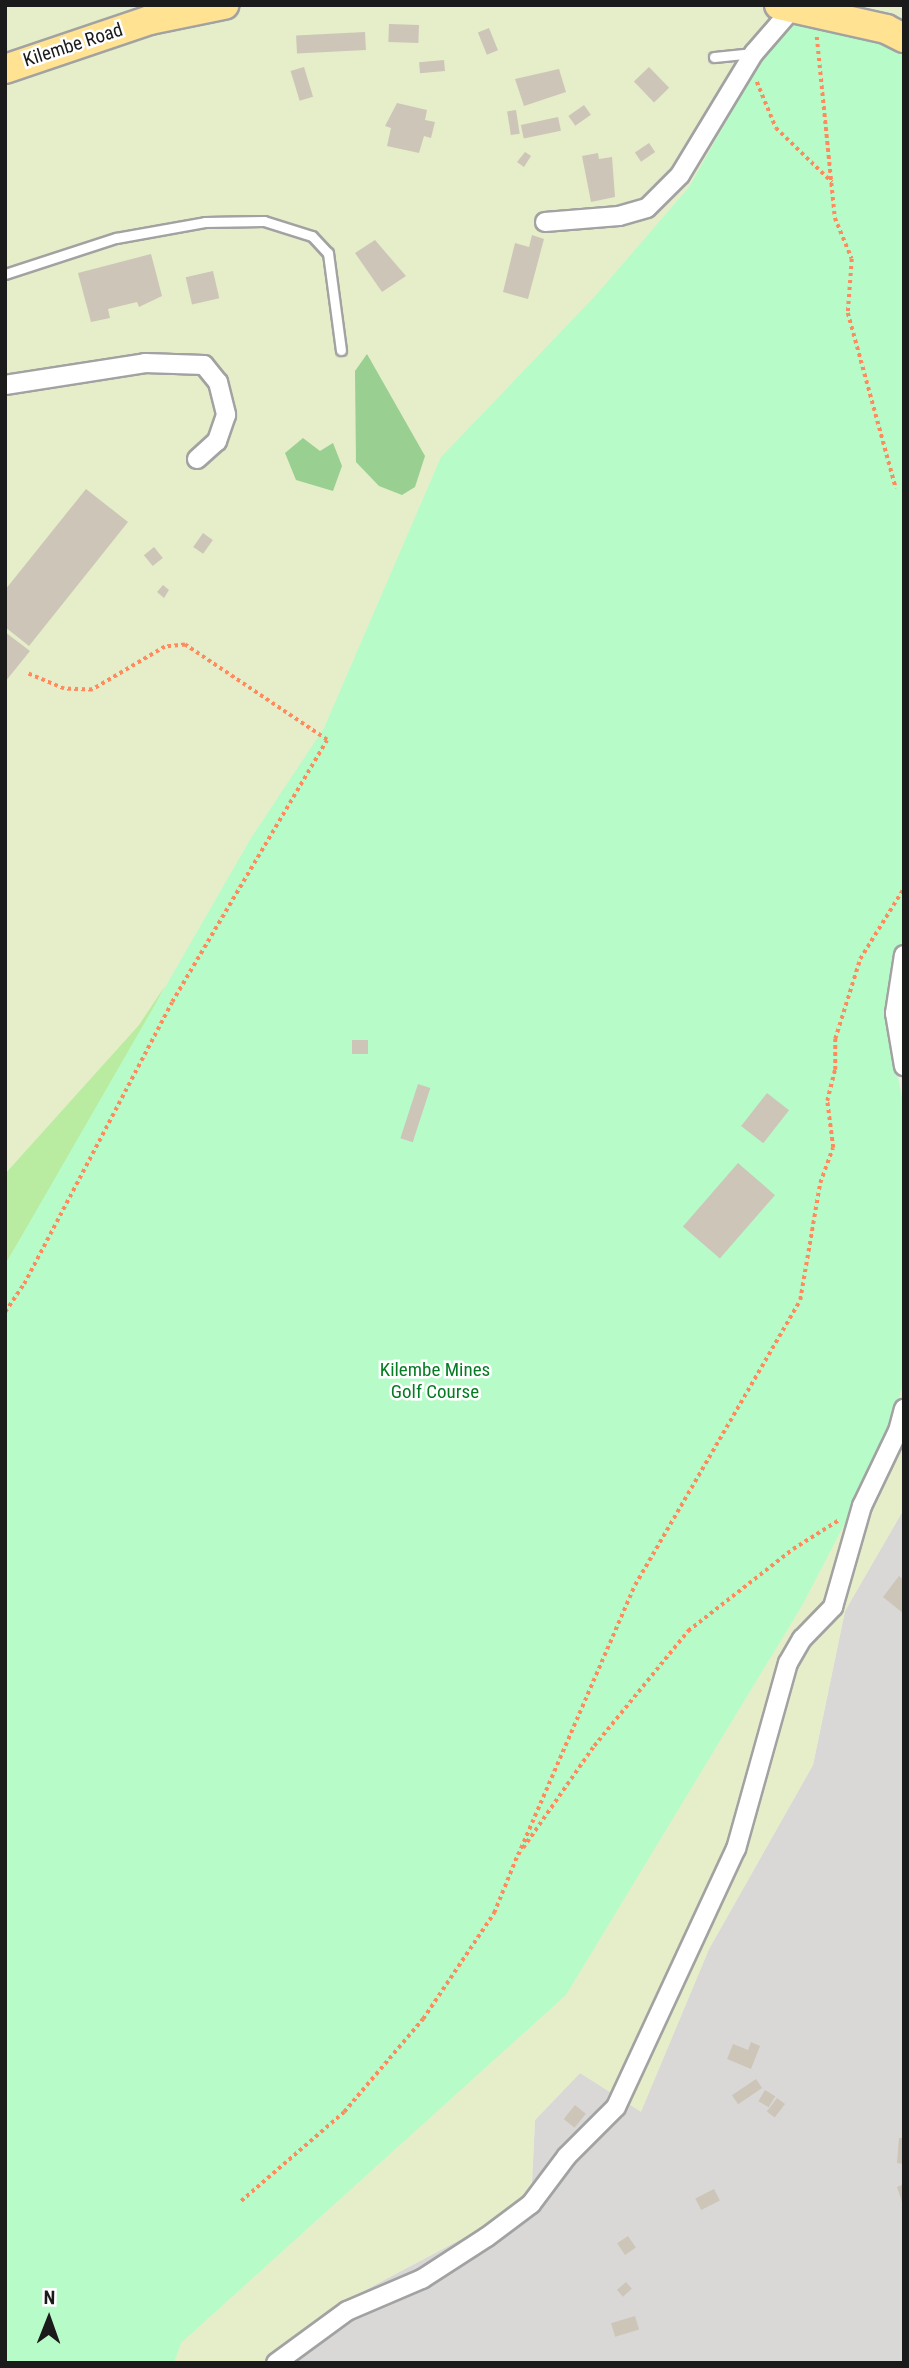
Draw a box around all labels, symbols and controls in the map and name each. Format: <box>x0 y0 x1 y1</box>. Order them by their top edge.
street label: Kilembe Road <box>20 18 126 72</box>
park label: Kilembe Mines Golf Course <box>380 1359 490 1403</box>
north arrow <box>14 2284 84 2354</box>
text: N <box>43 2286 55 2309</box>

